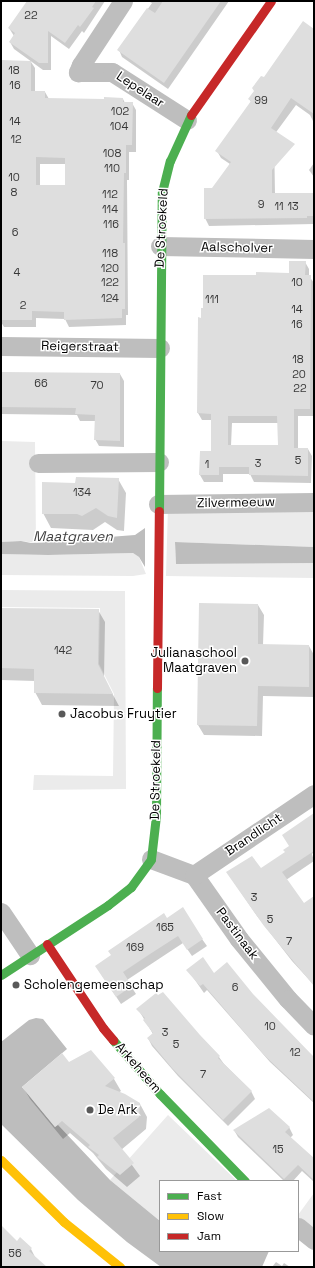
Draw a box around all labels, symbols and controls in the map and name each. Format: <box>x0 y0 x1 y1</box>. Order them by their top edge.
house number: 22 <box>24 8 38 22</box>
house number: 18 <box>8 63 20 77</box>
street label: Lepelaar <box>113 69 167 111</box>
house number: 16 <box>9 78 21 92</box>
house number: 99 <box>254 93 268 107</box>
house number: 102 <box>111 104 129 118</box>
house number: 14 <box>9 114 21 128</box>
house number: 104 <box>110 119 128 133</box>
house number: 12 <box>10 132 22 146</box>
house number: 108 <box>103 146 121 160</box>
house number: 110 <box>104 161 120 175</box>
house number: 10 <box>8 170 20 184</box>
house number: 8 <box>11 185 17 199</box>
house number: 112 <box>102 187 118 201</box>
street label: De Stroekeld <box>152 188 172 268</box>
house number: 9 <box>258 197 264 211</box>
house number: 11 <box>274 199 284 213</box>
house number: 13 <box>287 199 299 213</box>
house number: 114 <box>102 202 118 216</box>
house number: 116 <box>103 217 119 231</box>
house number: 6 <box>12 225 18 239</box>
street label: Aalscholver <box>201 240 273 256</box>
house number: 118 <box>102 246 118 260</box>
house number: 120 <box>101 261 119 275</box>
house number: 4 <box>14 265 20 279</box>
house number: 122 <box>101 275 119 289</box>
house number: 10 <box>291 275 303 289</box>
house number: 124 <box>101 291 119 305</box>
house number: 111 <box>205 292 219 306</box>
house number: 2 <box>20 298 26 312</box>
house number: 14 <box>291 302 303 316</box>
house number: 16 <box>291 317 303 331</box>
street label: Reigerstraat <box>41 339 119 355</box>
house number: 18 <box>292 352 304 366</box>
house number: 20 <box>292 367 306 381</box>
house number: 66 <box>34 376 48 390</box>
house number: 70 <box>90 378 104 392</box>
house number: 22 <box>293 381 307 395</box>
house number: 5 <box>295 453 301 467</box>
house number: 3 <box>255 456 261 470</box>
house number: 1 <box>205 457 209 471</box>
house number: 134 <box>73 485 91 499</box>
street label: Zilvermeeuw <box>197 495 275 511</box>
water label: Maatgraven <box>33 528 113 544</box>
house number: 142 <box>54 643 72 657</box>
place label: Julianaschool Maatgraven <box>151 646 237 677</box>
marker: Julianaschool Maatgraven <box>240 656 250 666</box>
place label: Jacobus Fruytier <box>70 706 177 722</box>
marker: Jacobus Fruytier <box>57 709 67 719</box>
street label: De Stroekeld <box>148 740 164 820</box>
street label: Brandlicht <box>223 810 285 860</box>
house number: 3 <box>251 890 257 904</box>
street label: Pastinaak <box>212 905 262 963</box>
house number: 5 <box>267 912 273 926</box>
house number: 165 <box>156 920 174 934</box>
house number: 7 <box>286 934 292 948</box>
house number: 169 <box>126 940 144 954</box>
place label: Scholengemeenschap <box>24 977 164 993</box>
marker: Scholengemeenschap <box>11 980 21 990</box>
house number: 6 <box>232 980 238 994</box>
house number: 10 <box>264 1019 276 1033</box>
house number: 3 <box>162 1025 168 1039</box>
house number: 5 <box>173 1037 179 1051</box>
street label: Arkeheem <box>112 1039 164 1097</box>
house number: 12 <box>289 1045 301 1059</box>
house number: 7 <box>200 1067 206 1081</box>
place label: De Ark <box>98 1102 138 1118</box>
marker: De Ark <box>85 1105 95 1115</box>
house number: 15 <box>272 1142 284 1156</box>
legend <box>159 1180 299 1252</box>
text: Fast <box>197 1188 222 1204</box>
text: Slow <box>197 1208 224 1224</box>
text: Jam <box>197 1228 221 1244</box>
house number: 56 <box>8 1246 22 1260</box>

